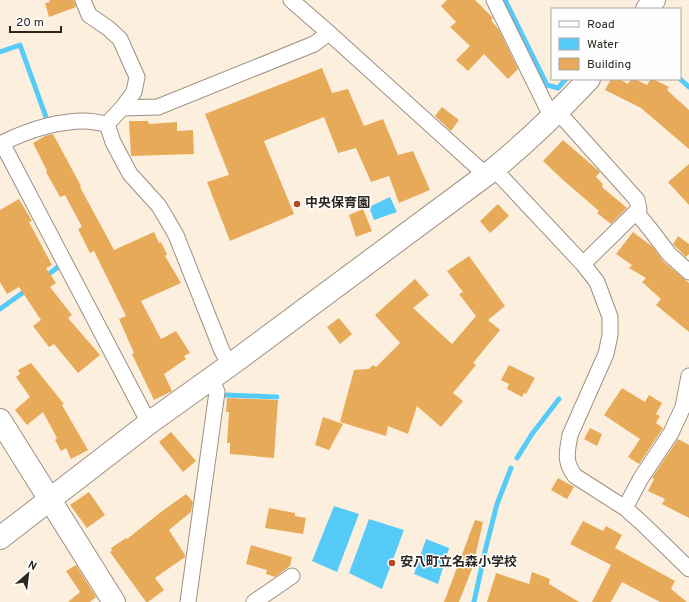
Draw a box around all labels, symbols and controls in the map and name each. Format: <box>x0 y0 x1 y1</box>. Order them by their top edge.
scale bar <box>10 8 61 34</box>
legend <box>551 8 681 80</box>
text: 20 m <box>16 15 44 31</box>
text: Road <box>587 17 615 33</box>
text: Water <box>587 37 619 53</box>
text: Building <box>587 57 631 73</box>
place label: 中央保育園 <box>305 195 370 212</box>
marker: 中央保育園 <box>292 199 302 209</box>
north arrow <box>8 554 48 594</box>
place label: 安八町立名森小学校 <box>400 554 517 571</box>
text: N <box>25 558 39 574</box>
marker: 安八町立名森小学校 <box>387 558 397 568</box>

